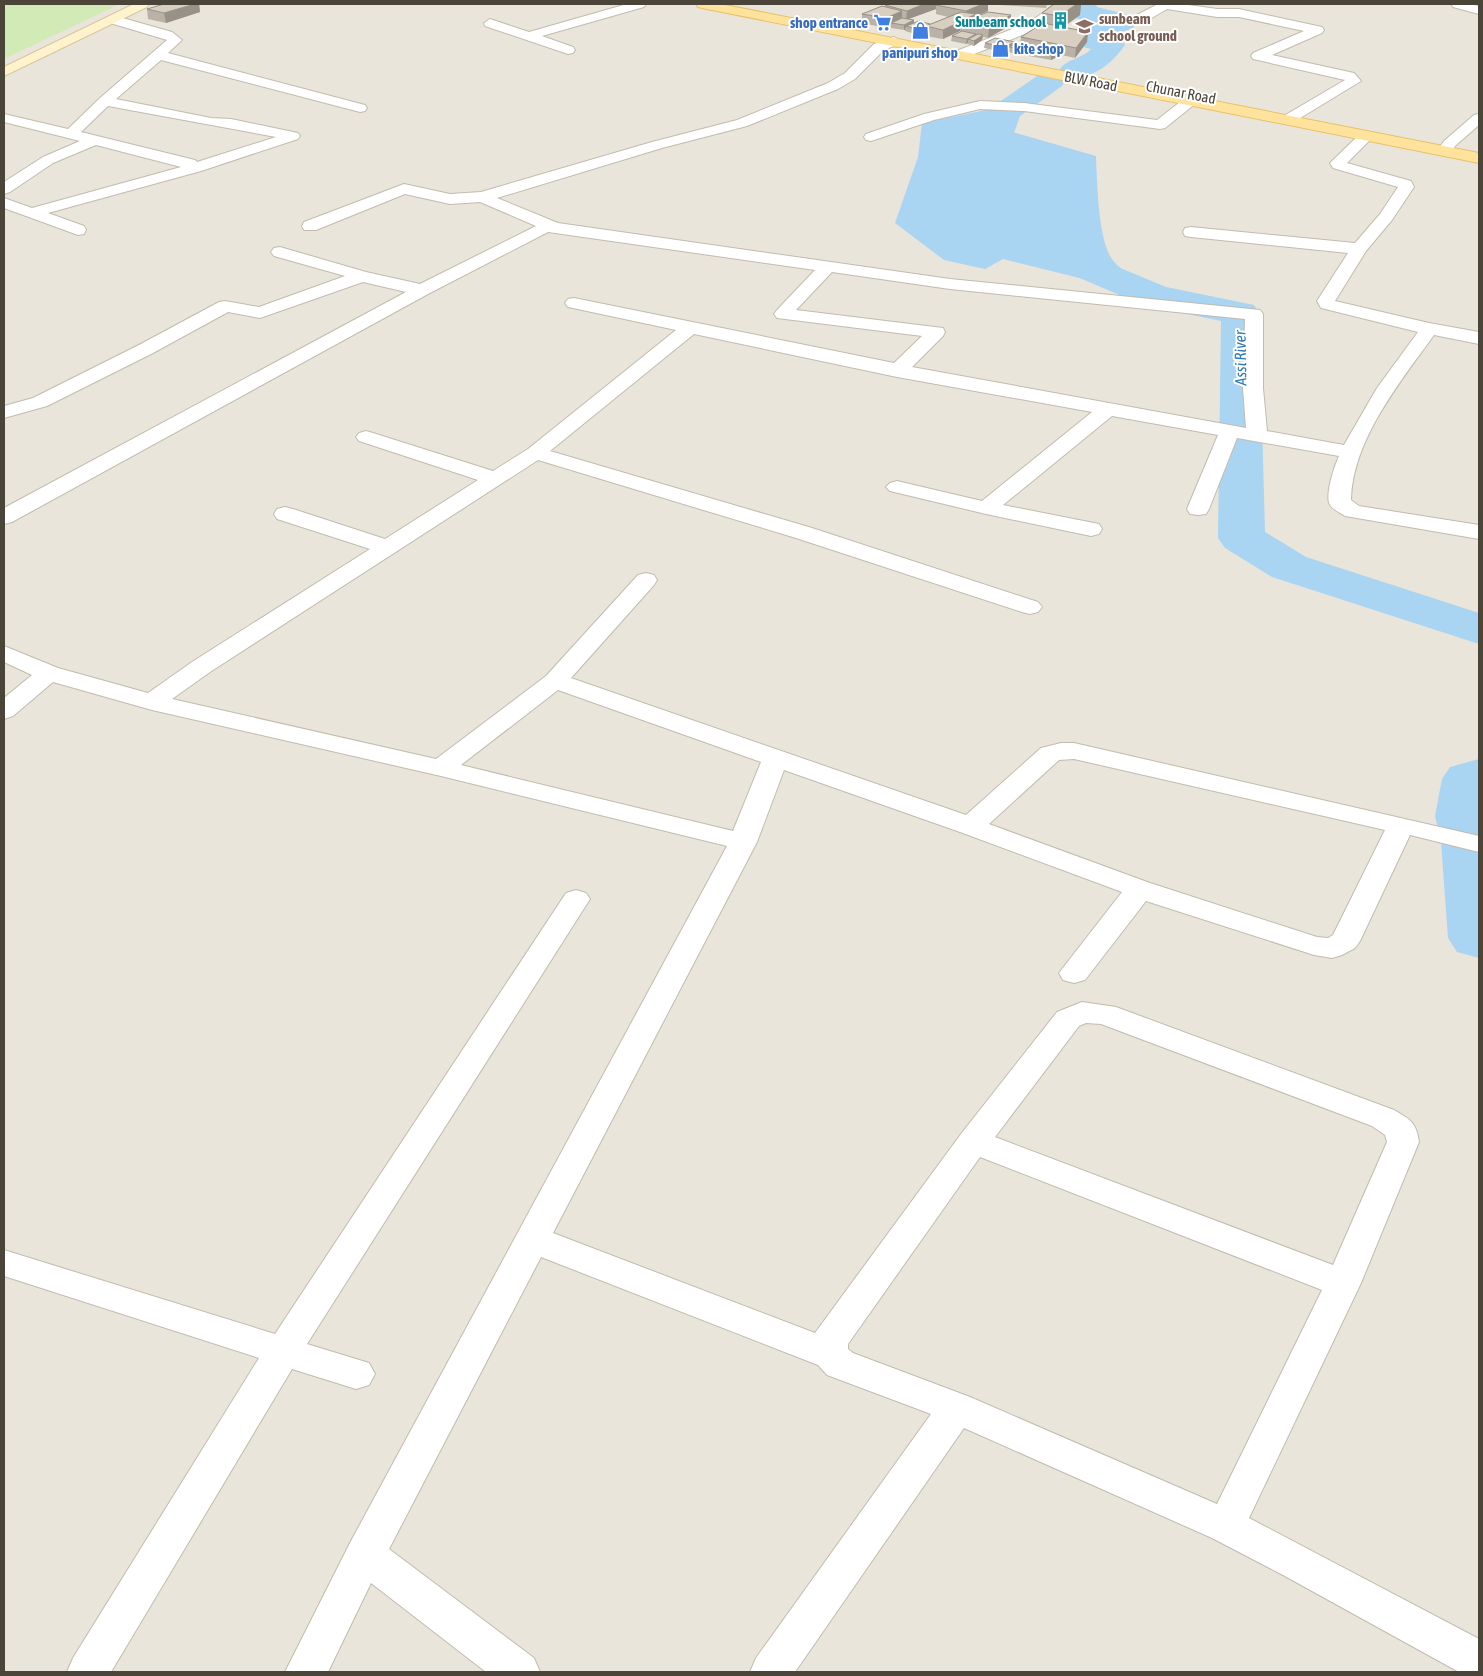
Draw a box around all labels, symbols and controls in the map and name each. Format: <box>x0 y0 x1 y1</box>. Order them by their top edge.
place label: sunbeam school ground <box>1099 10 1177 44</box>
building icon: Sunbeam school <box>1050 11 1070 31</box>
supermarket icon: shop entrance <box>872 12 892 32</box>
place label: Sunbeam school <box>955 13 1047 30</box>
place label: shop entrance <box>790 14 868 31</box>
school or university icon: sunbeam school ground <box>1075 17 1095 37</box>
shop icon: panipuri shop <box>910 21 930 41</box>
shop icon: kite shop <box>990 38 1010 58</box>
place label: kite shop <box>1014 40 1064 57</box>
place label: panipuri shop <box>882 44 958 61</box>
street label: BLW Road <box>1063 68 1119 94</box>
street label: Chunar Road <box>1145 77 1217 107</box>
water label: Assi River <box>1230 329 1249 387</box>

